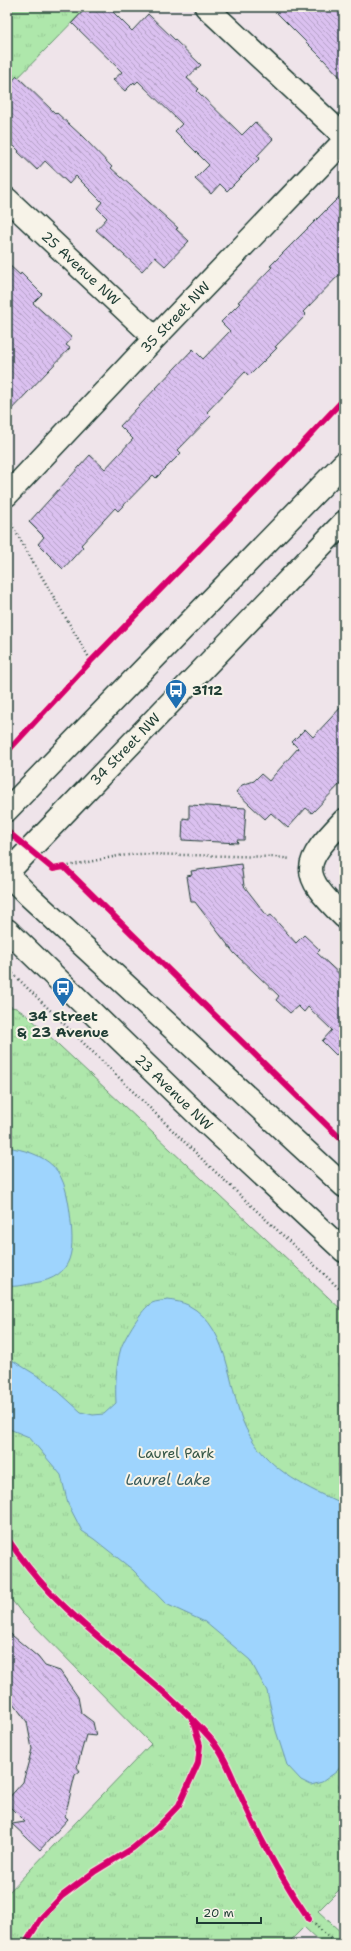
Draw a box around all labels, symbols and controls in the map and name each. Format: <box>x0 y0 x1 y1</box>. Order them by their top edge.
street label: 25 Avenue NW <box>38 227 124 309</box>
street label: 35 Street NW <box>136 277 214 357</box>
bus stop icon: 3112 <box>163 677 189 710</box>
place label: 3112 <box>192 681 223 699</box>
street label: 34 Street NW <box>86 709 164 789</box>
bus stop icon: 34 Street & 23 Avenue <box>50 975 76 1008</box>
place label: 34 Street & 23 Avenue <box>17 1007 109 1041</box>
street label: 23 Avenue NW <box>131 1050 217 1134</box>
park label: Laurel Park <box>138 1444 214 1462</box>
water label: Laurel Lake <box>126 1470 210 1490</box>
scale bar <box>197 1899 261 1925</box>
text: 20 m <box>203 1905 234 1921</box>

